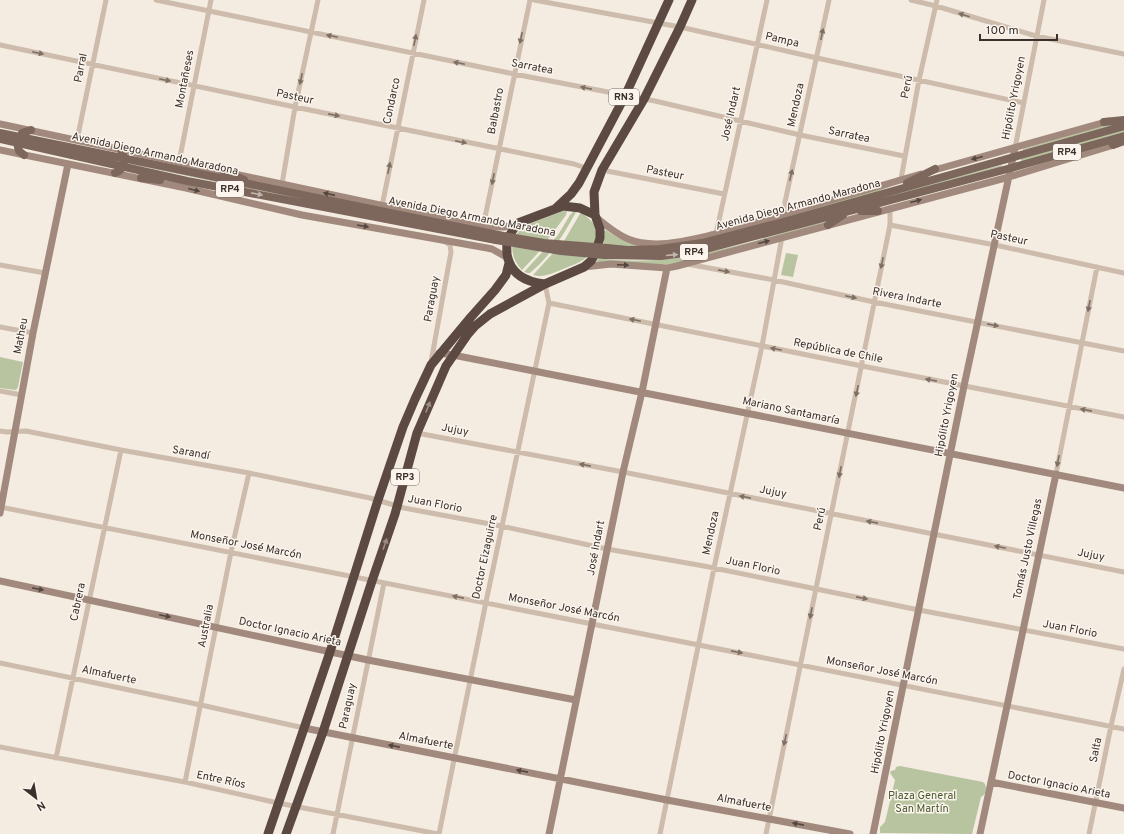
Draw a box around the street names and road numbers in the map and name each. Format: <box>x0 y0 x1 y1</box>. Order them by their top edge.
street label: Pampa <box>764 29 800 51</box>
street label: Montañeses <box>173 49 197 109</box>
street label: Parral <box>71 52 91 84</box>
street label: Hipólito Yrigoyen <box>999 55 1029 141</box>
street label: Sarratea <box>510 56 554 78</box>
street label: Perú <box>898 74 916 100</box>
street label: Condarco <box>380 76 404 126</box>
street label: Mendoza <box>784 81 808 128</box>
street label: José Indart <box>718 85 744 143</box>
street label: Pasteur <box>275 86 316 108</box>
street label: Balbastro <box>485 87 507 135</box>
road number: RN3 <box>609 89 639 105</box>
street label: Sarratea <box>827 124 871 146</box>
street label: Avenida Diego Armando Maradona <box>70 129 240 179</box>
road number: RP4 <box>1053 144 1081 160</box>
street label: Pasteur <box>645 162 686 184</box>
street label: Avenida Diego Armando Maradona <box>714 176 882 234</box>
road number: RP4 <box>216 181 244 197</box>
street label: Avenida Diego Armando Maradona <box>387 194 557 240</box>
street label: Pasteur <box>989 227 1030 249</box>
road number: RP4 <box>680 244 708 260</box>
street label: Paraguay <box>421 275 443 323</box>
street label: Rivera Indarte <box>871 284 943 312</box>
street label: Matheu <box>11 317 31 355</box>
street label: República de Chile <box>792 335 884 367</box>
street label: Hipólito Yrigoyen <box>932 372 962 458</box>
street label: Mariano Santamaría <box>741 394 841 428</box>
street label: Jujuy <box>440 421 470 440</box>
street label: Sarandí <box>171 443 212 463</box>
road number: RP3 <box>391 469 419 485</box>
street label: Jujuy <box>758 483 788 502</box>
street label: Juan Florio <box>407 492 463 516</box>
street label: Tomás Justo Villegas <box>1010 497 1046 601</box>
street label: Perú <box>811 506 829 532</box>
street label: Mendoza <box>699 509 723 556</box>
street label: Doctor Eizaguirre <box>469 513 501 601</box>
street label: José Indart <box>584 519 608 577</box>
street label: Monseñor José Marcón <box>189 527 303 563</box>
street label: Jujuy <box>1076 546 1106 565</box>
street label: Juan Florio <box>725 553 781 579</box>
street label: Cabrera <box>67 581 89 622</box>
street label: Monseñor José Marcón <box>507 590 621 626</box>
street label: Australia <box>195 603 217 649</box>
street label: Doctor Ignacio Arieta <box>237 614 343 650</box>
street label: Juan Florio <box>1042 617 1098 641</box>
street label: Monseñor José Marcón <box>825 653 939 689</box>
street label: Almafuerte <box>80 662 138 688</box>
street label: Paraguay <box>336 682 360 730</box>
street label: Hipólito Yrigoyen <box>868 689 898 775</box>
street label: Almafuerte <box>397 729 455 753</box>
street label: Salta <box>1087 736 1105 764</box>
street label: Entre Ríos <box>195 768 247 792</box>
street label: Doctor Ignacio Arieta <box>1006 768 1112 802</box>
street label: Almafuerte <box>715 791 773 815</box>

